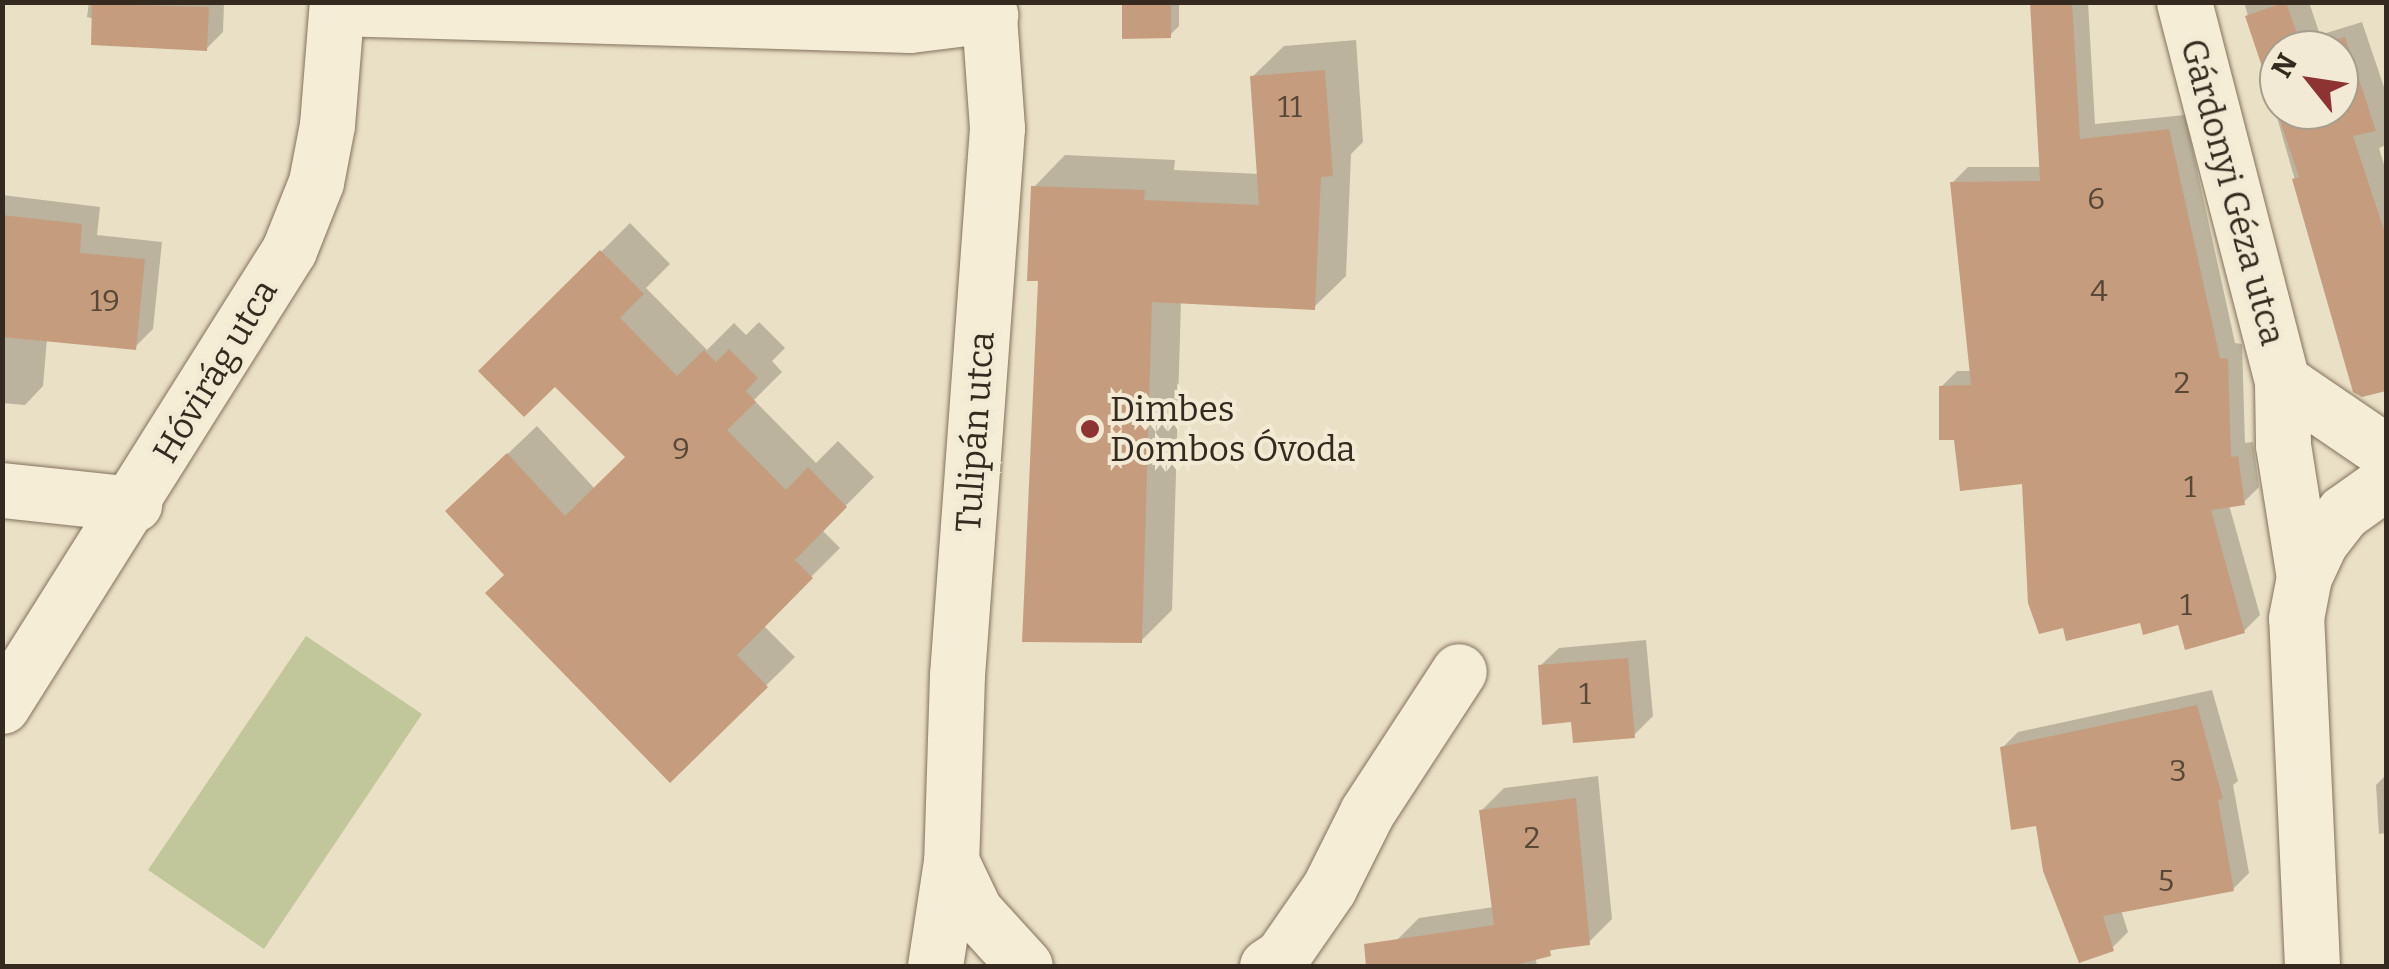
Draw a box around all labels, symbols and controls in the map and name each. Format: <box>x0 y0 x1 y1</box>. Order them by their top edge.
north arrow <box>2259 30 2359 130</box>
street label: Gárdonyi Géza utca <box>2172 34 2294 350</box>
text: N <box>2265 48 2304 83</box>
house number: 11 <box>1278 89 1302 125</box>
house number: 6 <box>2087 181 2105 217</box>
street label: Hóvirág utca <box>144 272 286 470</box>
house number: 4 <box>2090 273 2108 309</box>
house number: 19 <box>90 283 120 319</box>
street label: Tulipán utca <box>947 330 1003 534</box>
house number: 2 <box>2174 365 2190 401</box>
place label: Dimbes Dombos Óvoda <box>1110 388 1355 470</box>
marker: Dimbes Dombos Óvoda <box>1079 418 1101 440</box>
house number: 9 <box>672 431 690 467</box>
house number: 1 <box>2184 469 2196 505</box>
house number: 1 <box>2180 587 2192 623</box>
house number: 1 <box>1579 676 1591 712</box>
house number: 3 <box>2169 753 2187 789</box>
house number: 2 <box>1524 820 1540 856</box>
house number: 5 <box>2158 863 2174 899</box>

